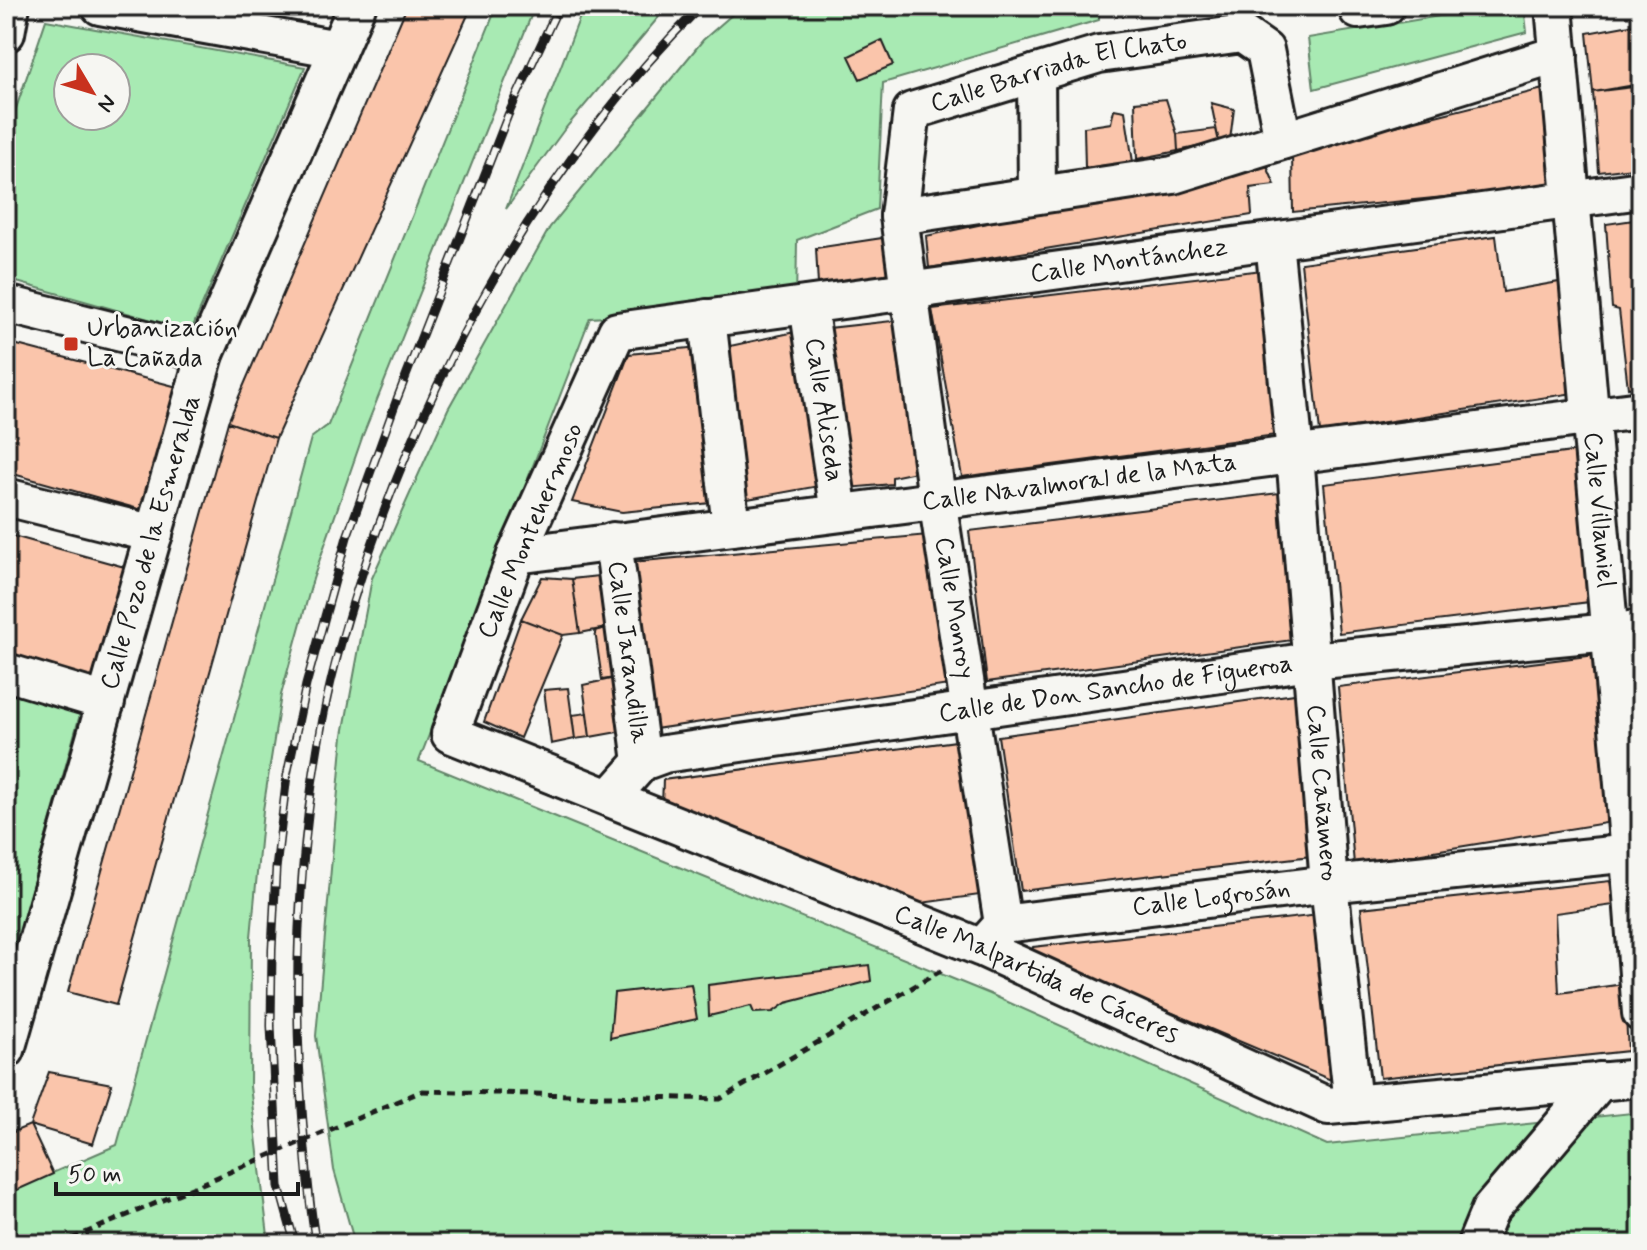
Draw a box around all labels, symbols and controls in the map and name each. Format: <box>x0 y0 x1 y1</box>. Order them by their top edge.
street label: Calle Barriada El Chato <box>927 25 1189 121</box>
north arrow <box>52 52 132 132</box>
text: N <box>91 89 122 117</box>
street label: Calle Montánchez <box>1028 230 1230 292</box>
place label: Urbanización La Cañada <box>87 312 238 376</box>
marker: Urbanización La Cañada <box>62 335 80 353</box>
street label: Calle Aliseda <box>796 336 851 484</box>
street label: Calle Pozo de la Esmeralda <box>93 391 209 694</box>
street label: Calle Montehermoso <box>470 418 592 644</box>
street label: Calle Villamiel <box>1575 431 1623 589</box>
street label: Calle Navalmoral de la Mata <box>920 445 1239 520</box>
street label: Calle Monroy <box>926 534 982 682</box>
street label: Calle Jarandilla <box>599 559 656 746</box>
street label: Calle de Don Sancho de Figueroa <box>937 647 1295 731</box>
street label: Calle Cañamero <box>1298 703 1346 883</box>
street label: Calle Logrosán <box>1130 872 1292 925</box>
street label: Calle Malpartida de Cáceres <box>889 897 1184 1053</box>
scale bar <box>56 1146 298 1196</box>
text: 50 m <box>68 1160 122 1191</box>

